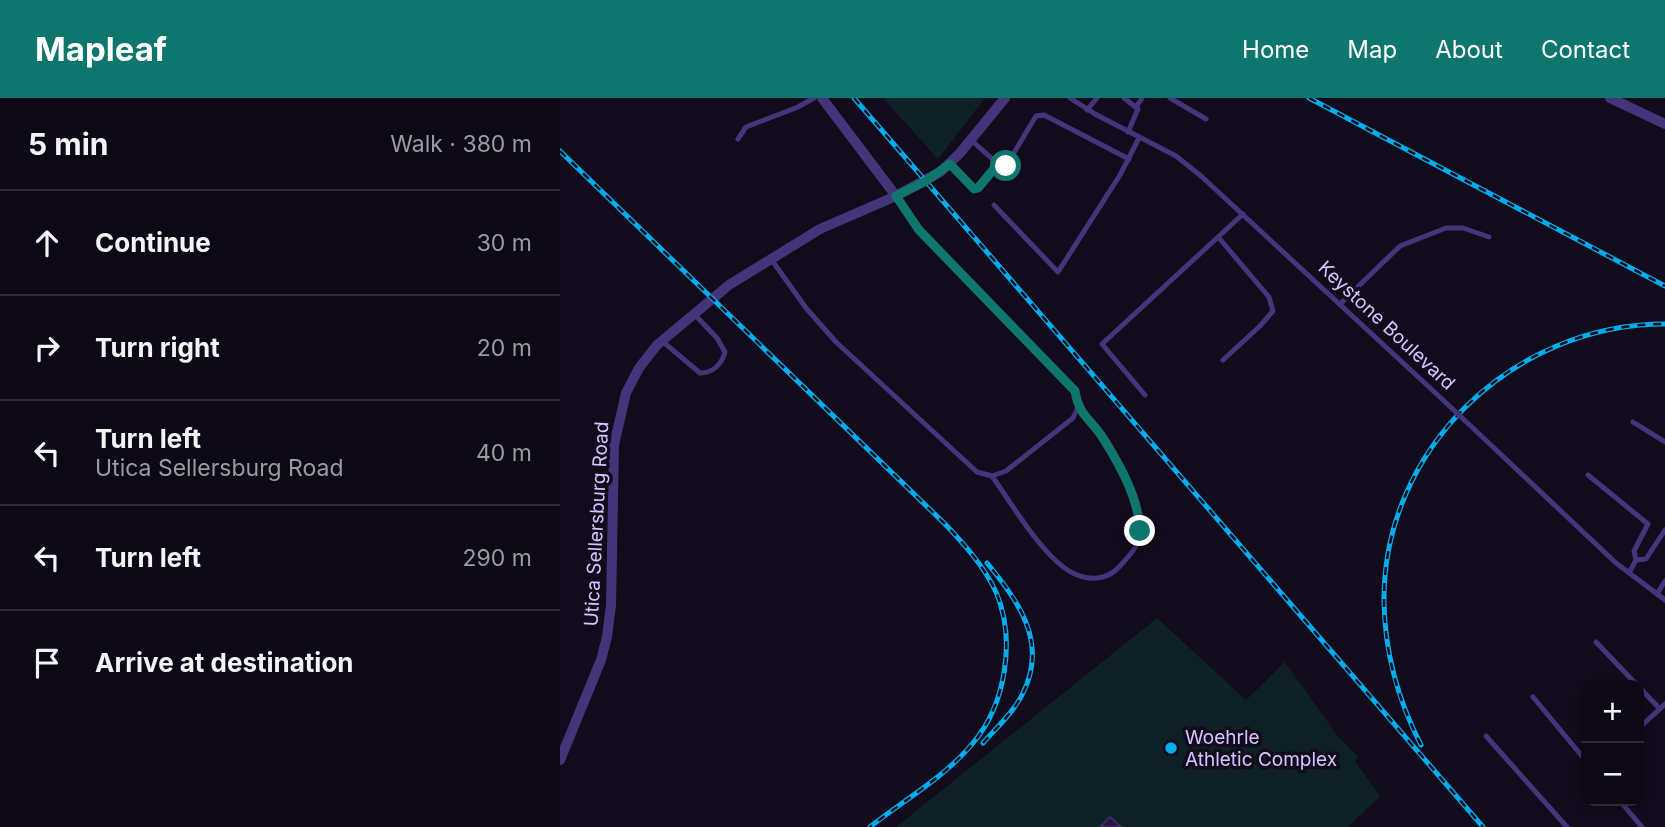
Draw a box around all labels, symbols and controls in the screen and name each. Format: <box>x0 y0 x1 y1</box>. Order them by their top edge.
text: Mapleaf <box>35 29 167 69</box>
text: Home <box>1242 35 1309 64</box>
text: Map <box>1347 35 1397 64</box>
text: About <box>1435 35 1503 64</box>
text: Contact <box>1541 35 1630 64</box>
text: 5 min <box>28 126 108 162</box>
text: Walk · 380 m <box>390 130 532 158</box>
route start <box>990 150 1021 181</box>
icon: ahead <box>28 224 66 262</box>
text: Continue <box>95 227 211 258</box>
text: 30 m <box>477 229 532 257</box>
street label: Keystone Boulevard <box>1314 256 1460 395</box>
icon: right <box>28 329 66 367</box>
text: Turn right <box>95 332 220 363</box>
text: 20 m <box>477 334 532 362</box>
street label: Utica Sellersburg Road <box>580 421 613 627</box>
text: Turn left <box>95 423 201 454</box>
icon: left <box>28 434 66 472</box>
text: 40 m <box>476 439 532 467</box>
text: Utica Sellersburg Road <box>95 454 344 482</box>
route end <box>1124 515 1155 546</box>
icon: left <box>28 539 66 577</box>
text: Turn left <box>95 542 201 573</box>
text: 290 m <box>463 544 532 572</box>
icon: arrive <box>28 644 66 682</box>
text: Arrive at destination <box>95 647 354 678</box>
map controls <box>1581 680 1644 806</box>
button: + <box>1581 680 1644 743</box>
place label: Woehrle Athletic Complex <box>1185 726 1337 771</box>
marker: Woehrle Athletic Complex <box>1163 740 1179 756</box>
button: − <box>1581 743 1644 806</box>

